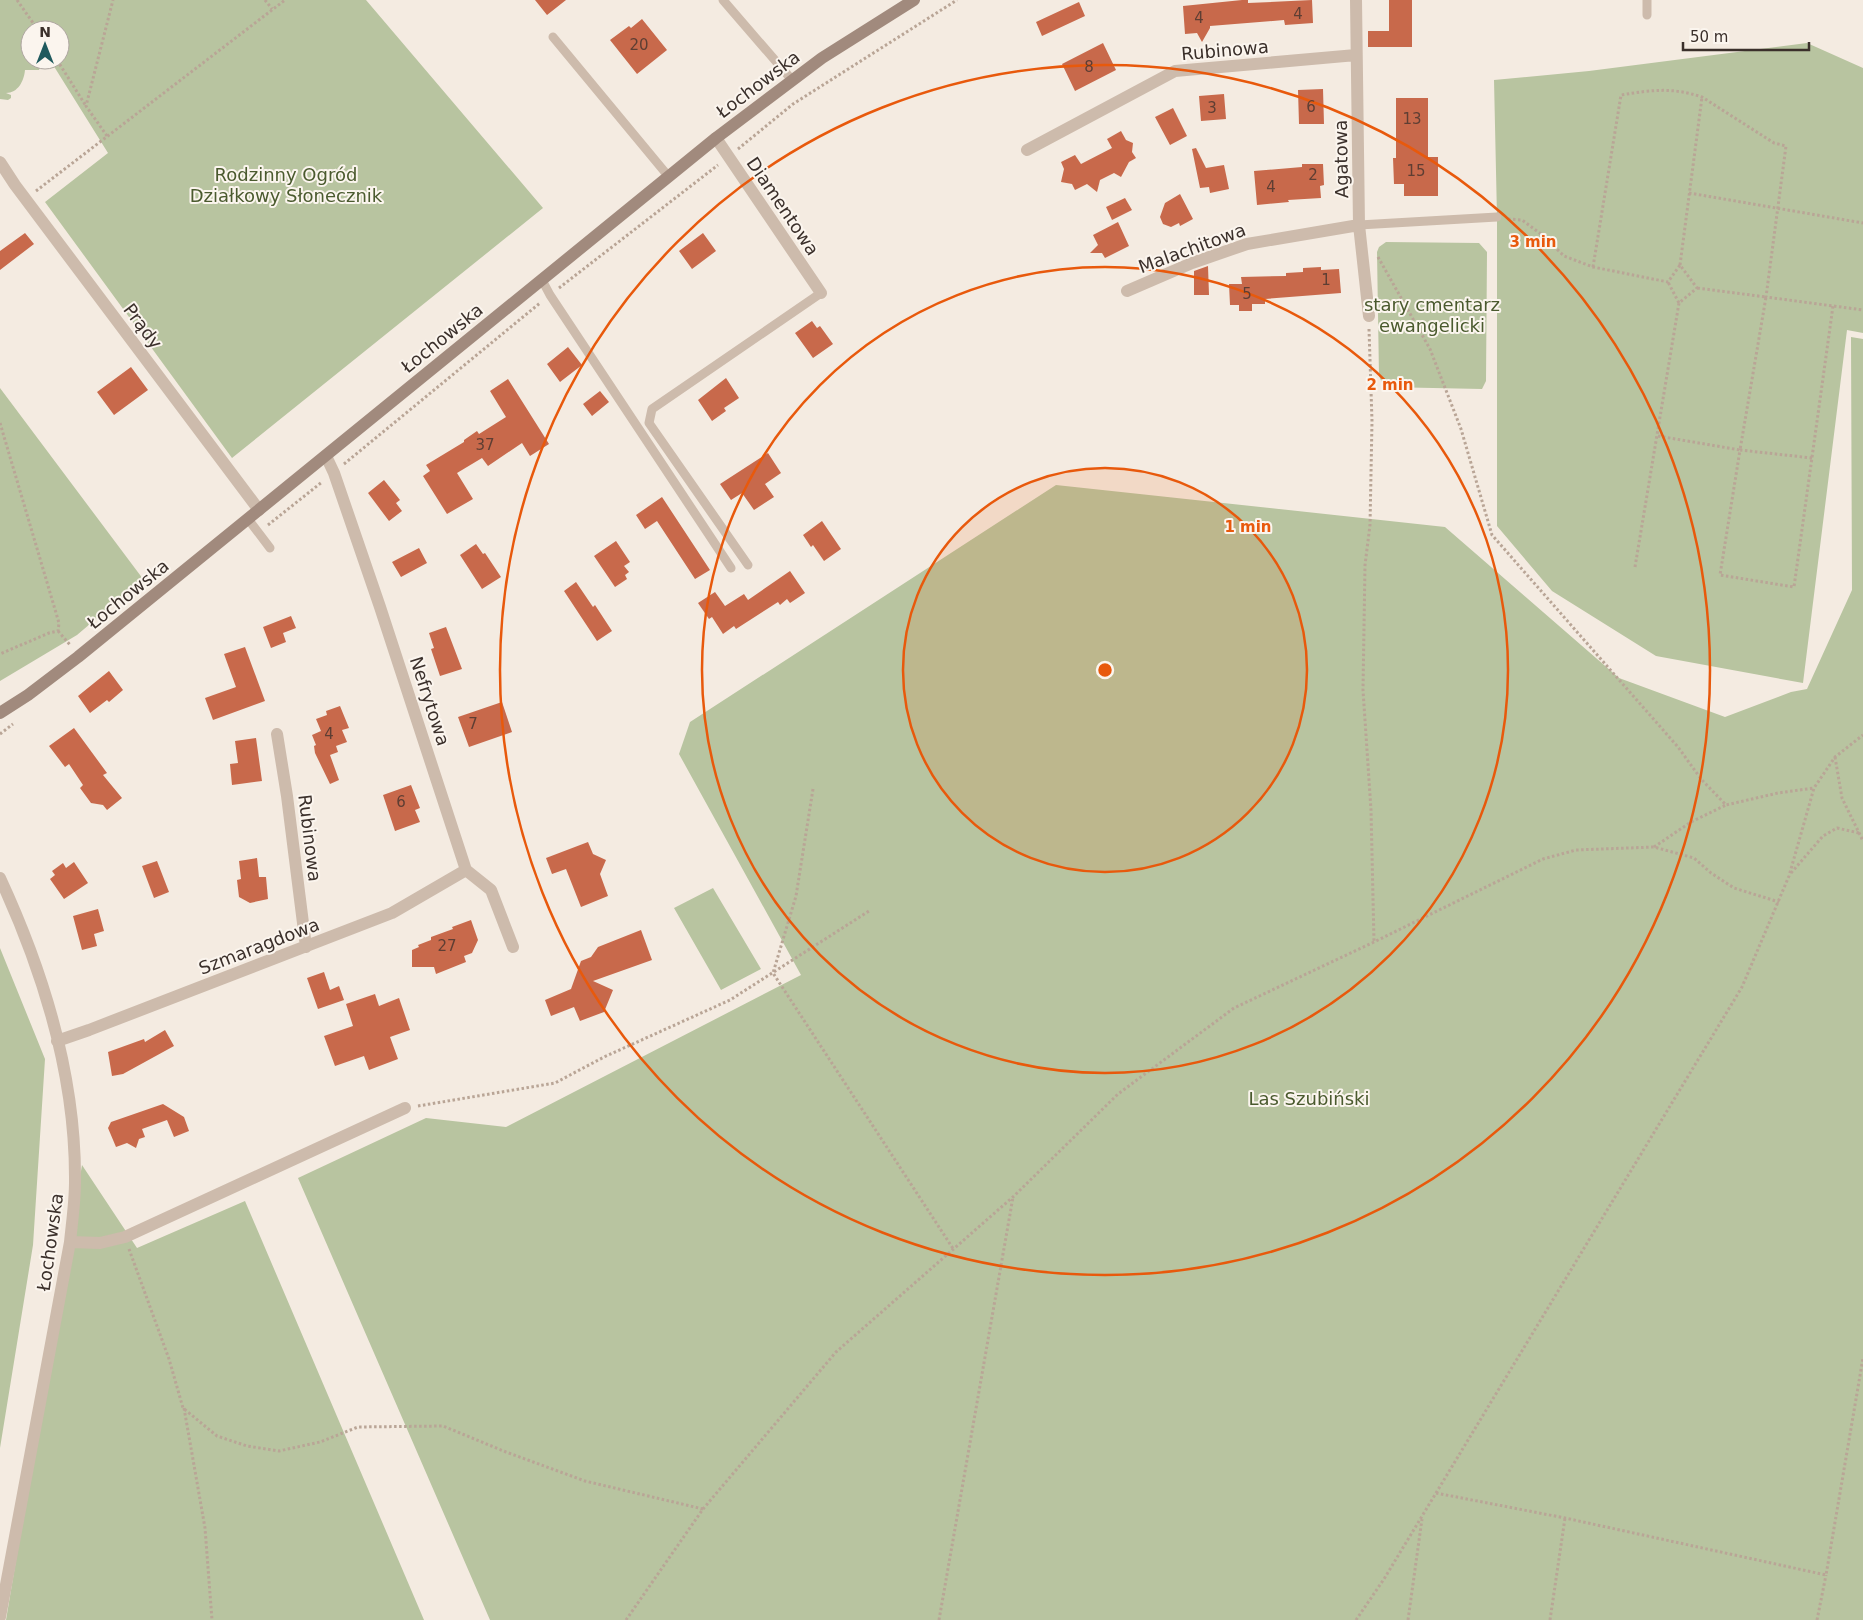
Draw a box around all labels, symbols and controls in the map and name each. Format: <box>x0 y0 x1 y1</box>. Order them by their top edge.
house number: 4 <box>1293 5 1303 23</box>
house number: 4 <box>1194 9 1204 27</box>
north arrow <box>20 20 70 70</box>
scale bar <box>1683 20 1809 52</box>
text: N <box>39 24 51 40</box>
text: 50 m <box>1690 28 1728 46</box>
house number: 20 <box>629 36 649 54</box>
street label: Rubinowa <box>1180 36 1270 64</box>
street label: Łochowska <box>711 46 804 123</box>
house number: 8 <box>1084 58 1094 76</box>
house number: 6 <box>1306 98 1316 116</box>
house number: 3 <box>1207 99 1217 117</box>
house number: 13 <box>1402 110 1422 128</box>
street label: Agatowa <box>1330 120 1352 198</box>
street label: Diamentowa <box>742 153 824 259</box>
house number: 15 <box>1406 162 1426 180</box>
park label: Rodzinny Ogród Działkowy Słonecznik <box>190 164 383 206</box>
house number: 2 <box>1308 166 1318 184</box>
house number: 4 <box>1266 178 1276 196</box>
street label: Malachitowa <box>1135 219 1249 277</box>
text: 3 min <box>1509 233 1557 251</box>
house number: 1 <box>1321 271 1331 289</box>
house number: 5 <box>1242 285 1252 303</box>
park label: stary cmentarz ewangelicki <box>1364 294 1500 336</box>
street label: Prądy <box>119 299 167 353</box>
street label: Łochowska <box>396 299 487 378</box>
text: 2 min <box>1366 376 1414 394</box>
house number: 37 <box>475 436 495 454</box>
text: 1 min <box>1224 518 1272 536</box>
street label: Łochowska <box>82 555 173 634</box>
street label: Nefrytowa <box>406 654 454 748</box>
centre of rings <box>1096 661 1114 679</box>
house number: 7 <box>468 715 478 733</box>
house number: 4 <box>324 725 334 743</box>
street label: Rubinowa <box>294 793 326 883</box>
house number: 6 <box>396 793 406 811</box>
street label: Szmaragdowa <box>196 913 322 979</box>
house number: 27 <box>437 937 457 955</box>
park label: Las Szubiński <box>1248 1088 1370 1109</box>
street label: Łochowska <box>33 1192 67 1293</box>

